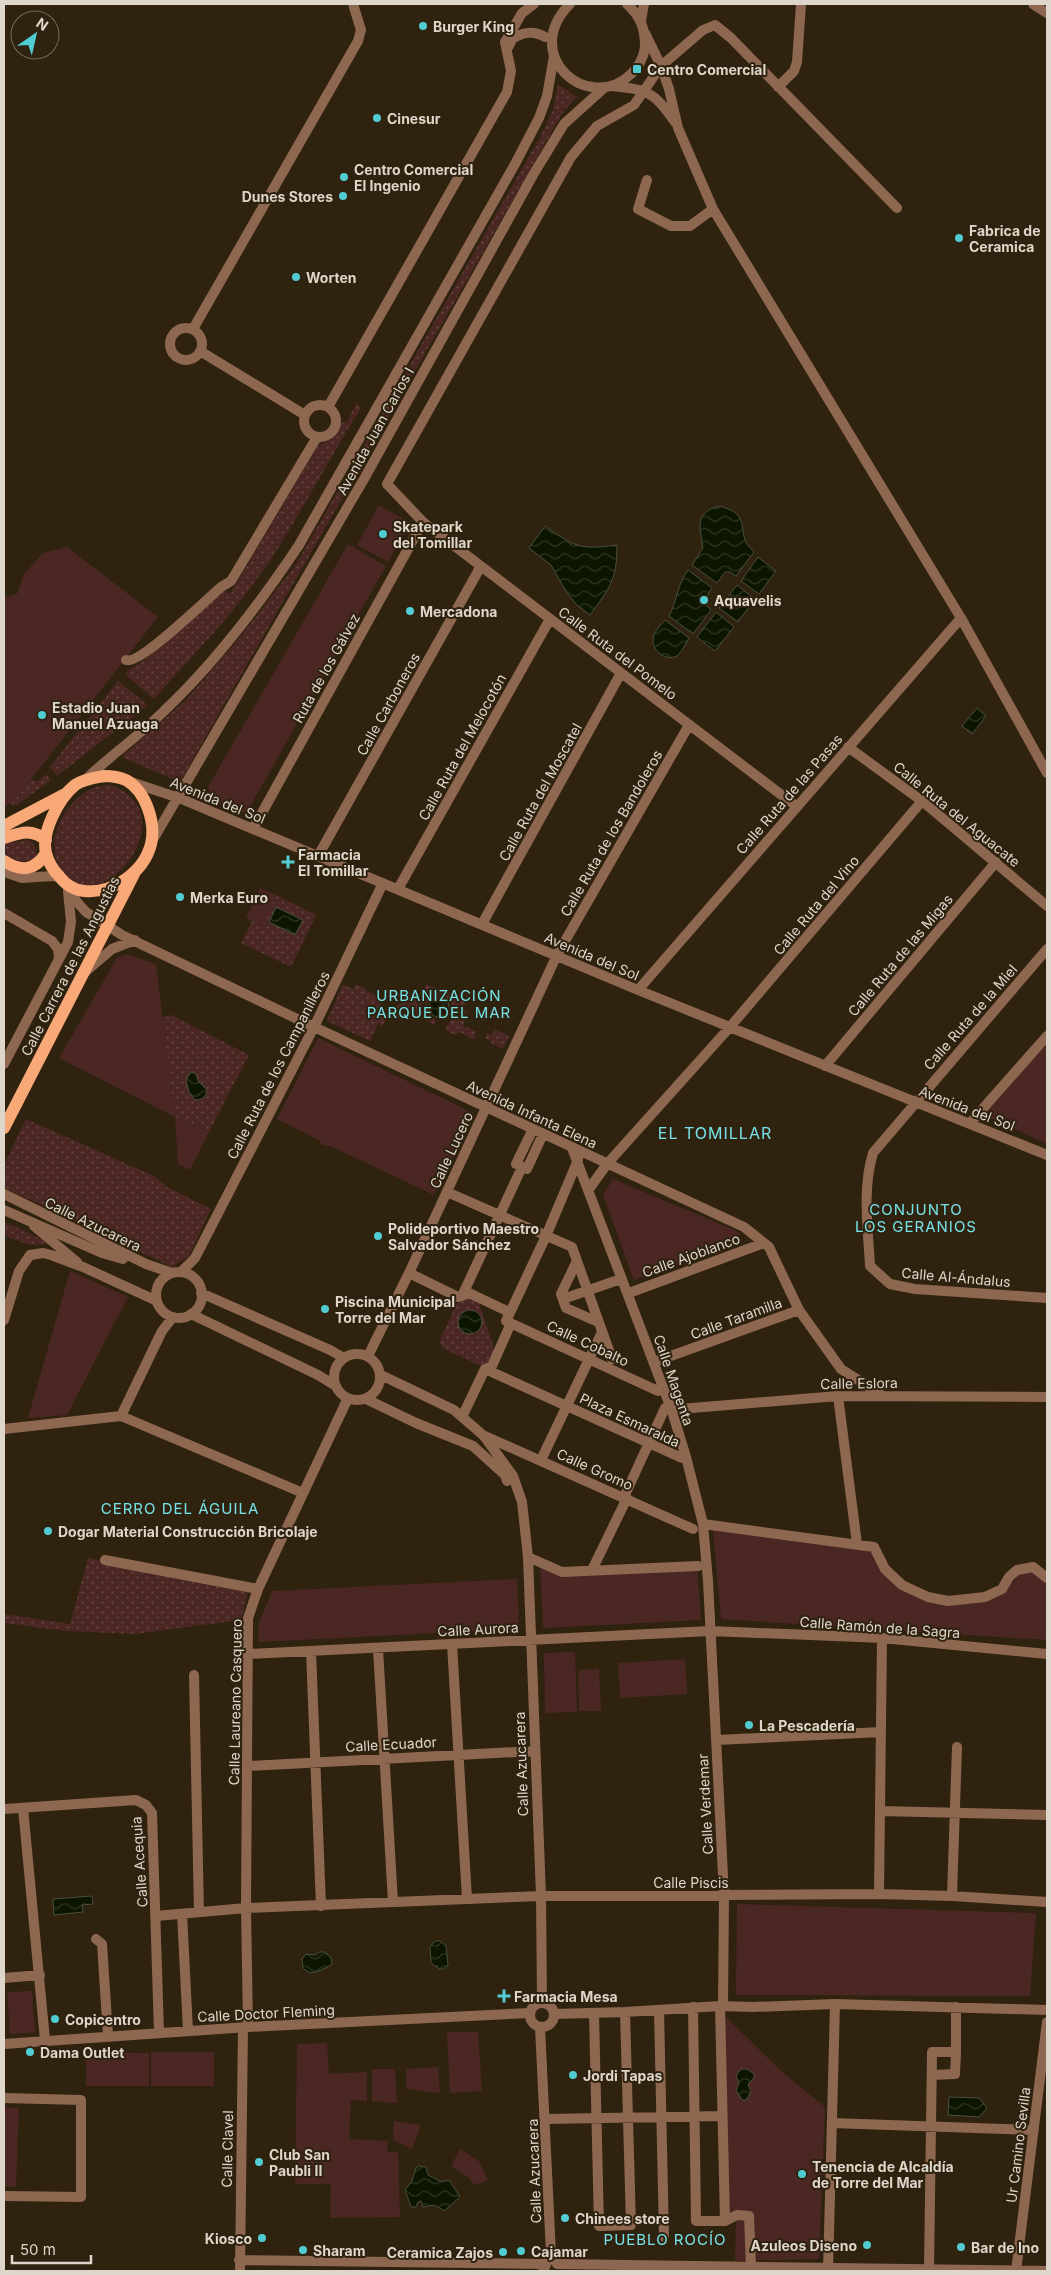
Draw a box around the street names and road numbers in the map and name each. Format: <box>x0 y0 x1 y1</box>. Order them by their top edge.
street label: Avenida Juan Carlos I <box>333 364 417 498</box>
street label: Calle Ruta del Pomelo <box>555 603 681 703</box>
street label: Ruta de los Gálvez <box>289 610 363 726</box>
street label: Calle Carboneros <box>353 650 423 758</box>
street label: Calle Ruta del Melocotón <box>415 671 509 823</box>
street label: Calle Ruta del Moscatel <box>495 720 585 864</box>
street label: Calle Ruta de las Pasas <box>732 731 846 857</box>
street label: Calle Ruta de los Bandoleros <box>556 747 666 919</box>
street label: Calle Ruta del Aguacate <box>890 758 1024 870</box>
street label: Avenida del Sol <box>168 773 268 827</box>
street label: Calle Ruta del Vino <box>769 852 863 958</box>
street label: Calle Carrera de las Angustias <box>17 873 123 1059</box>
street label: Calle Ruta de las Migas <box>844 891 956 1019</box>
street label: Avenida del Sol <box>542 928 642 984</box>
street label: Calle Ruta de la Miel <box>920 961 1020 1073</box>
street label: Calle Ruta de los Campanilleros <box>223 968 333 1162</box>
street label: Avenida Infanta Elena <box>464 1076 600 1152</box>
street label: Avenida del Sol <box>917 1082 1017 1134</box>
street label: Calle Lucero <box>426 1109 476 1191</box>
street label: Calle Azucarera <box>42 1193 144 1255</box>
street label: Calle Ajoblanco <box>640 1229 742 1281</box>
street label: Calle Al-Ándalus <box>901 1264 1011 1290</box>
street label: Calle Taramilla <box>688 1294 784 1342</box>
street label: Calle Cobalto <box>544 1317 632 1369</box>
street label: Calle Magenta <box>650 1332 698 1428</box>
street label: Calle Eslora <box>820 1374 898 1392</box>
street label: Plaza Esmaralda <box>577 1389 683 1451</box>
street label: Calle Gromo <box>554 1445 636 1493</box>
street label: Calle Ramón de la Sagra <box>799 1613 961 1641</box>
street label: Calle Laureano Casquero <box>225 1618 245 1786</box>
street label: Calle Aurora <box>437 1618 519 1640</box>
street label: Calle Azucarera <box>511 1711 531 1817</box>
street label: Calle Ecuador <box>345 1733 437 1755</box>
street label: Calle Verdemar <box>694 1753 716 1855</box>
street label: Calle Acequia <box>127 1816 151 1908</box>
street label: Calle Piscis <box>653 1874 729 1891</box>
street label: Calle Doctor Fleming <box>197 2001 335 2025</box>
street label: Ur Camino Sevilla <box>1002 2086 1034 2204</box>
street label: Calle Clavel <box>218 2110 236 2188</box>
street label: Calle Azucarera <box>524 2118 544 2224</box>

